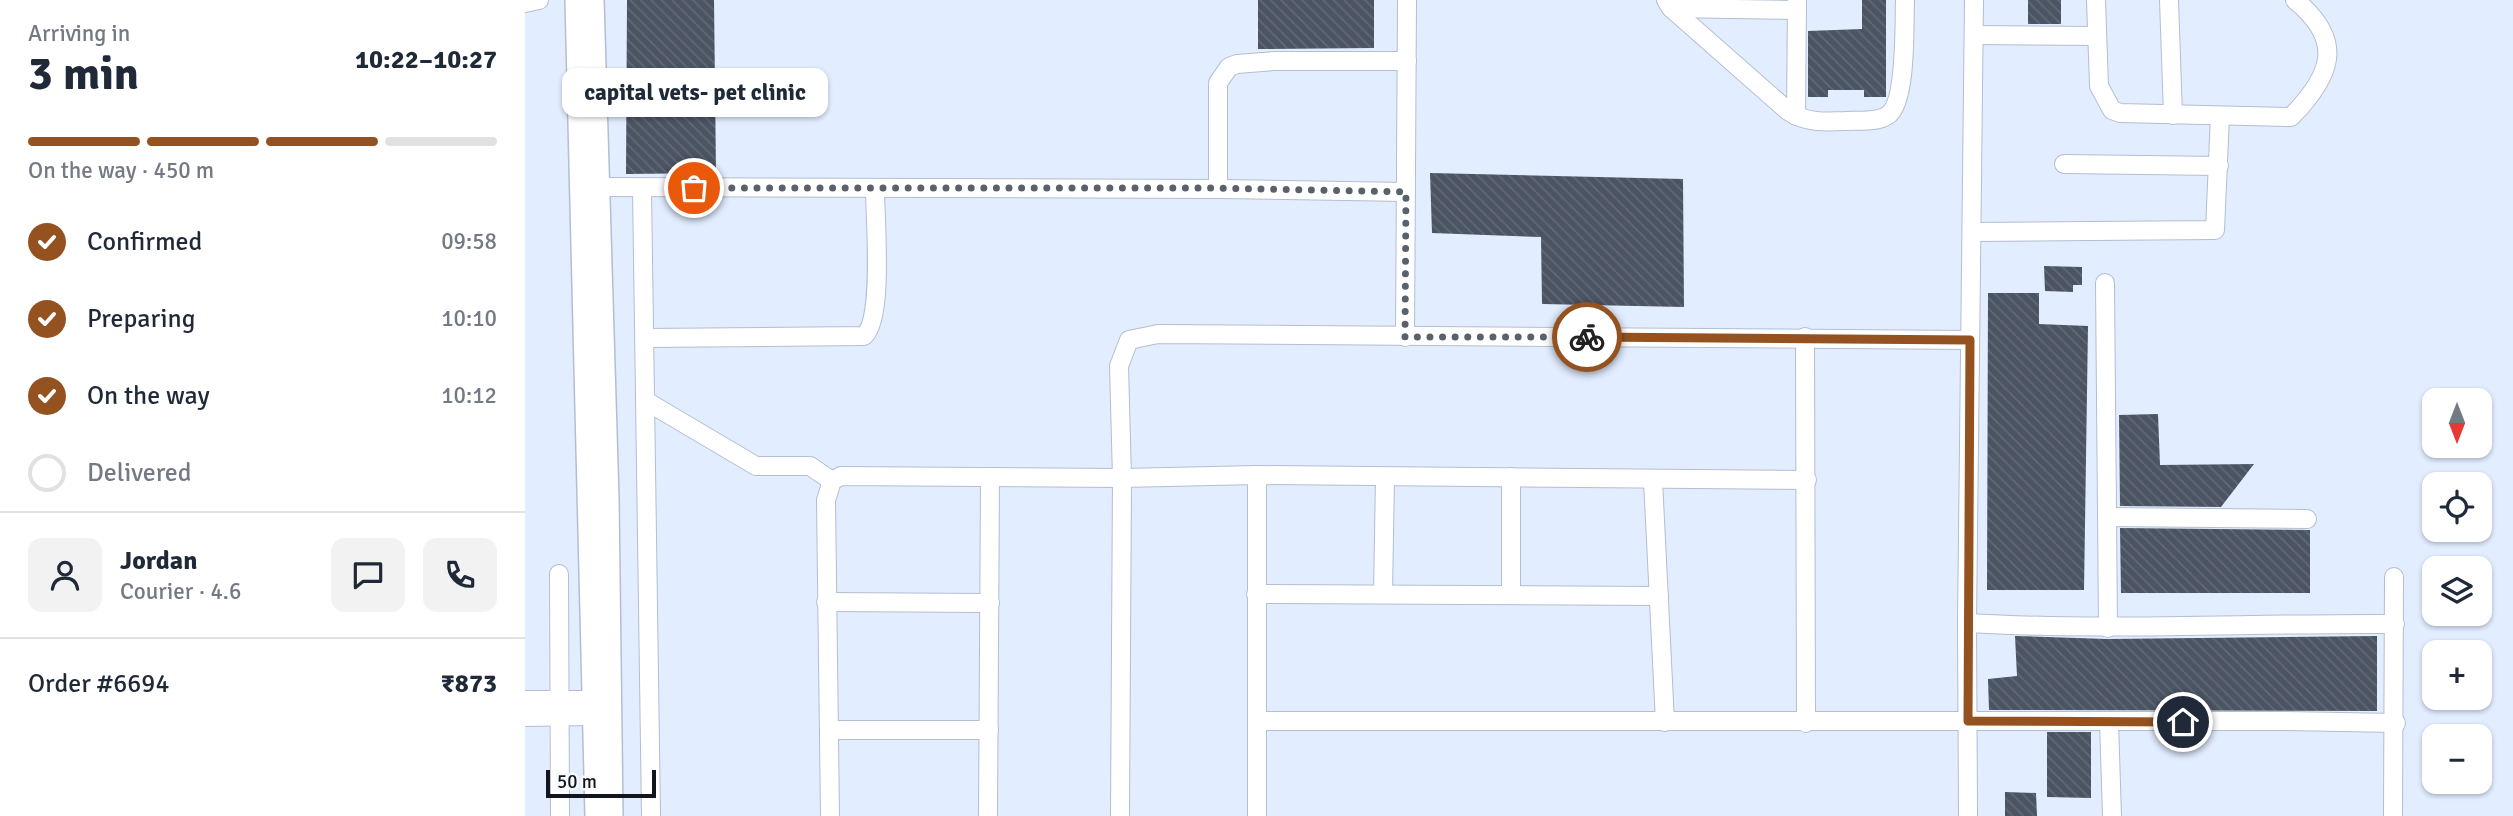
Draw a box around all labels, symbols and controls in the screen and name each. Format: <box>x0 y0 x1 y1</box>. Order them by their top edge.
text: Arriving in <box>28 19 130 48</box>
text: 10:22–10:27 <box>355 44 497 76</box>
text: 3 min <box>28 46 139 102</box>
callout: capital vets- pet clinic <box>561 69 827 118</box>
text: capital vets- pet clinic <box>584 78 806 107</box>
text: On the way · 450 m <box>28 156 214 185</box>
pin <box>664 158 724 218</box>
icon: bag <box>675 169 713 207</box>
icon: check <box>28 223 66 261</box>
text: Confirmed <box>87 226 202 258</box>
text: 09:58 <box>441 227 497 256</box>
icon: check <box>28 300 66 338</box>
courier <box>1552 302 1622 372</box>
text: Preparing <box>87 303 195 335</box>
text: 10:10 <box>441 304 497 333</box>
icon: bike <box>1568 318 1606 356</box>
icon: check <box>28 377 66 415</box>
text: On the way <box>87 380 210 412</box>
text: 10:12 <box>441 381 497 410</box>
north arrow <box>2422 388 2492 458</box>
map controls <box>2422 388 2492 794</box>
text: Delivered <box>87 457 192 489</box>
button: locate <box>2422 472 2492 542</box>
button: person <box>28 538 102 612</box>
button: chat <box>331 538 405 612</box>
button: phone <box>423 538 497 612</box>
text: Jordan <box>120 545 197 577</box>
button: layers <box>2422 556 2492 626</box>
text: Courier · 4.6 <box>120 577 241 606</box>
button: + <box>2422 640 2492 710</box>
text: Order #6694 <box>28 668 169 700</box>
text: ₹873 <box>441 668 497 700</box>
pin <box>2153 692 2213 752</box>
icon: home <box>2164 703 2202 741</box>
button: − <box>2422 724 2492 794</box>
scale bar <box>546 767 656 799</box>
text: 50 m <box>557 770 597 794</box>

